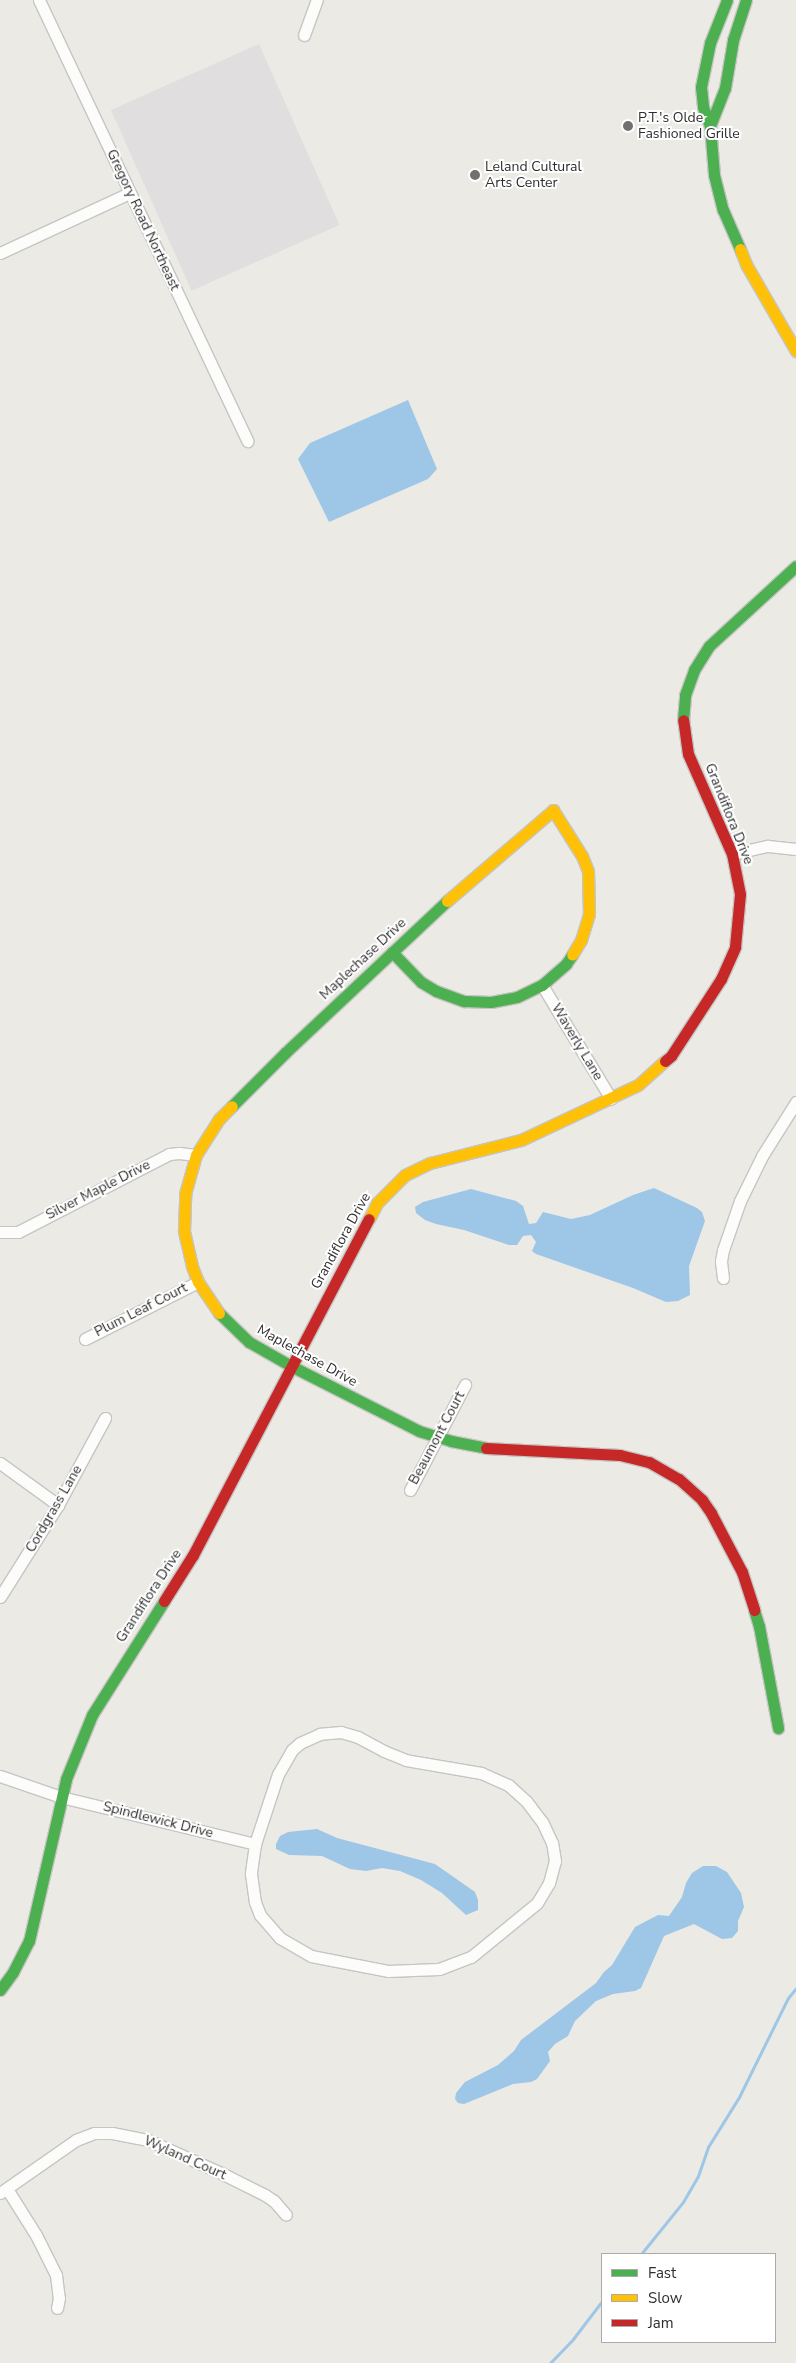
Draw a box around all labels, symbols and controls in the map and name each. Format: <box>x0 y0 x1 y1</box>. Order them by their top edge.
place label: P.T.'s Olde Fashioned Grille <box>638 110 740 142</box>
marker: P.T.'s Olde Fashioned Grille <box>622 120 634 132</box>
street label: Gregory Road Northeast <box>103 147 183 293</box>
place label: Leland Cultural Arts Center <box>485 159 582 192</box>
marker: Leland Cultural Arts Center <box>469 169 481 181</box>
street label: Grandiflora Drive <box>701 761 757 867</box>
street label: Maplechase Drive <box>316 915 410 1003</box>
street label: Waverly Lane <box>547 1001 607 1083</box>
street label: Silver Maple Drive <box>43 1156 153 1224</box>
street label: Grandiflora Drive <box>308 1190 374 1292</box>
street label: Plum Leaf Court <box>92 1279 190 1341</box>
street label: Maplechase Drive <box>254 1322 360 1390</box>
street label: Beaumont Court <box>405 1388 469 1488</box>
street label: Cordgrass Lane <box>22 1462 86 1556</box>
street label: Grandiflora Drive <box>113 1546 185 1646</box>
street label: Spindlewick Drive <box>101 1798 215 1842</box>
street label: Wyland Court <box>141 2132 229 2184</box>
legend <box>601 2253 776 2343</box>
text: Fast <box>648 2263 676 2283</box>
text: Slow <box>648 2288 682 2308</box>
text: Jam <box>648 2313 674 2333</box>

